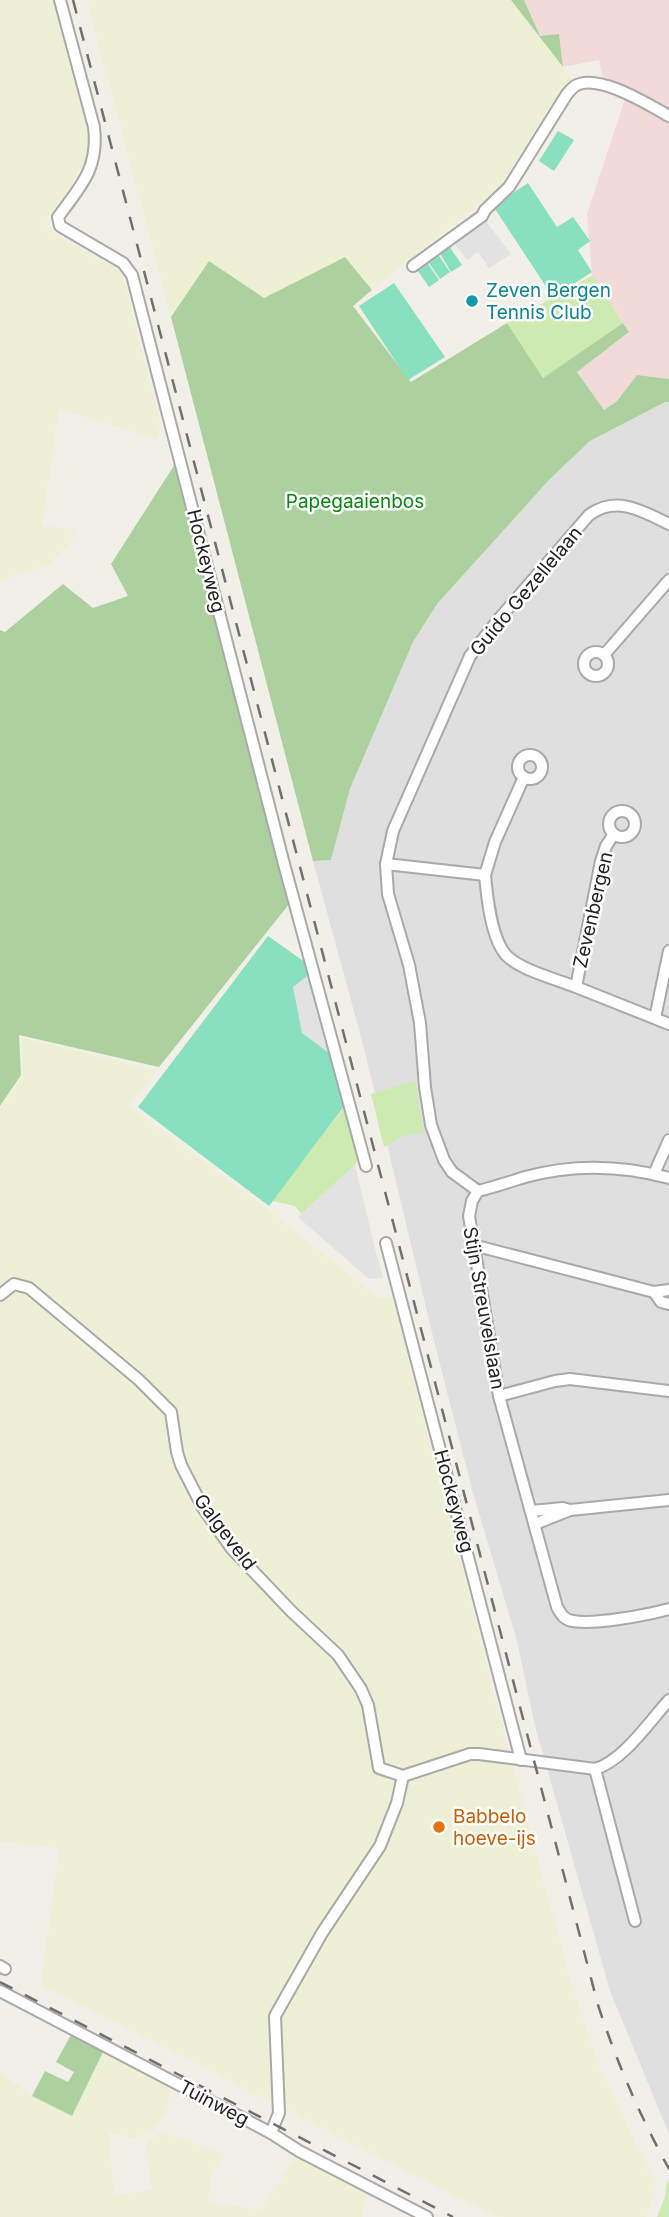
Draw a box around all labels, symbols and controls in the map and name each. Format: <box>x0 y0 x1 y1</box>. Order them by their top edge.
place label: Zeven Bergen Tennis Club <box>486 279 611 324</box>
marker: Zeven Bergen Tennis Club <box>464 293 480 309</box>
park label: Papegaaienbos <box>286 490 424 513</box>
street label: Hockeyweg <box>182 507 230 615</box>
street label: Guido Gezellelaan <box>465 522 587 660</box>
street label: Zevenbergen <box>568 850 618 970</box>
street label: Stijn Streuvelslaan <box>458 1225 510 1391</box>
street label: Hockeyweg <box>429 1447 479 1555</box>
street label: Galgeveld <box>189 1489 261 1575</box>
place label: Babbelo hoeve-ijs <box>453 1805 536 1850</box>
marker: Babbelo hoeve-ijs <box>431 1819 447 1835</box>
street label: Tuinweg <box>175 2075 253 2131</box>

